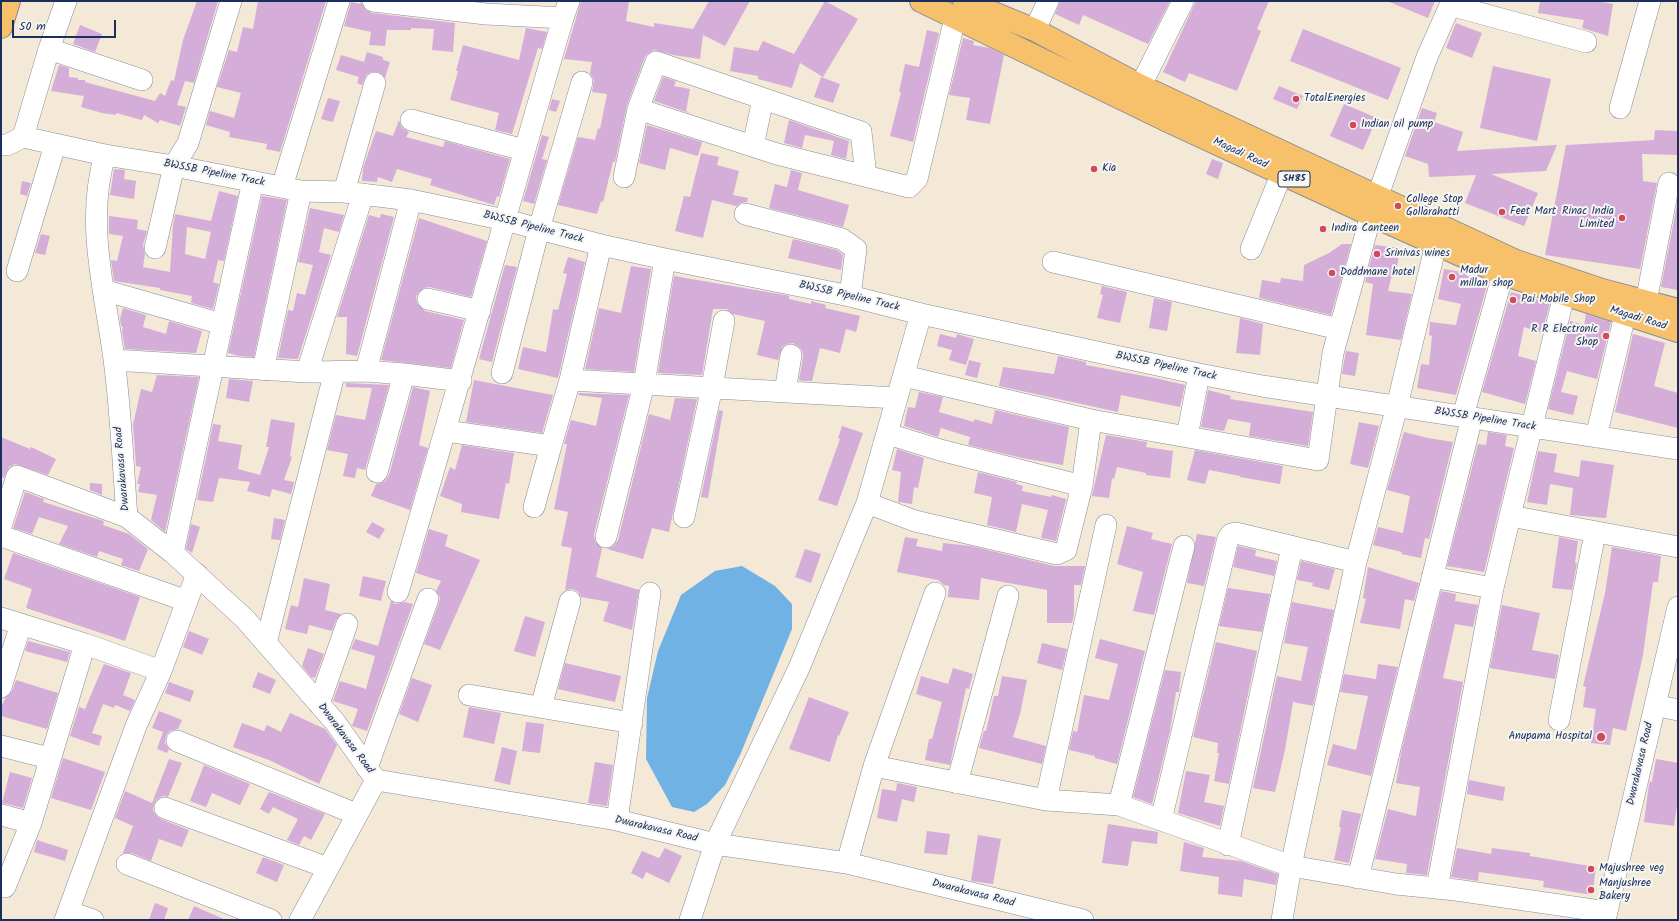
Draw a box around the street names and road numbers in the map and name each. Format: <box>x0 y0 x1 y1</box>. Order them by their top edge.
street label: Magadi Road <box>1211 136 1269 172</box>
street label: BWSSB Pipeline Track <box>162 158 266 190</box>
road number: SH85 <box>1278 171 1310 187</box>
street label: BWSSB Pipeline Track <box>482 209 584 247</box>
street label: BWSSB Pipeline Track <box>797 279 901 315</box>
street label: Magadi Road <box>1608 304 1668 334</box>
street label: BWSSB Pipeline Track <box>1114 350 1218 384</box>
street label: BWSSB Pipeline Track <box>1433 405 1537 435</box>
street label: Dwarakavasa Road <box>113 426 133 512</box>
street label: Dwarakavasa Road <box>314 701 376 777</box>
street label: Dwarakavasa Road <box>1625 721 1657 807</box>
street label: Dwarakavasa Road <box>613 814 699 846</box>
street label: Dwarakavasa Road <box>930 877 1016 911</box>

